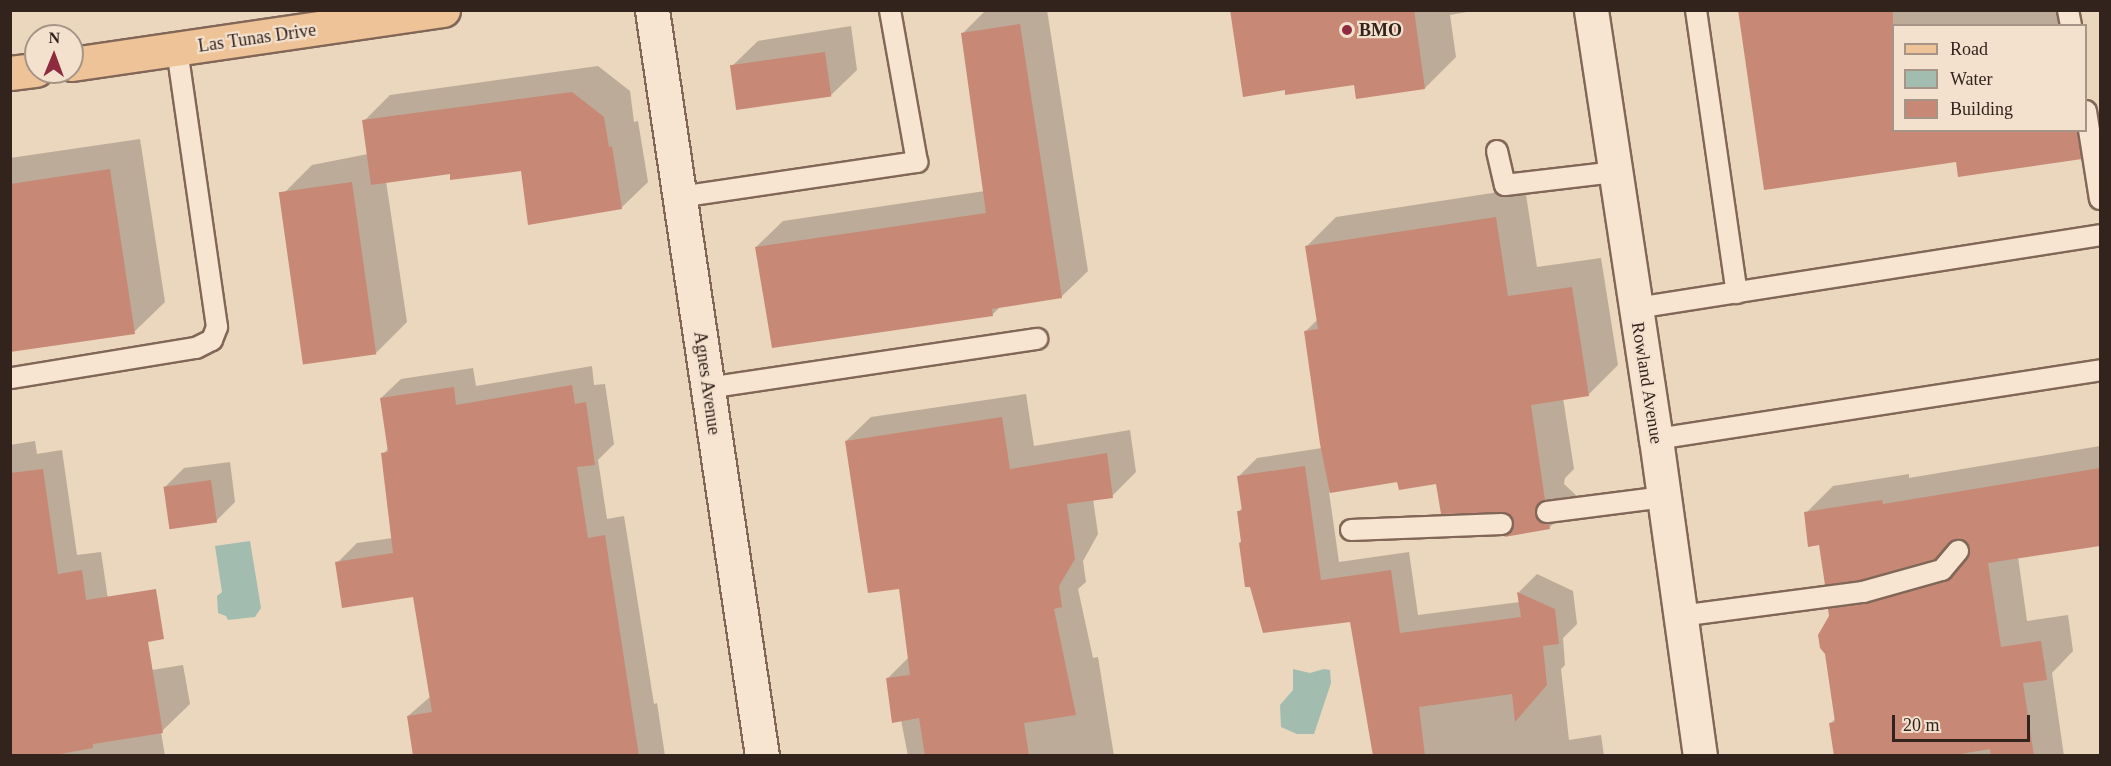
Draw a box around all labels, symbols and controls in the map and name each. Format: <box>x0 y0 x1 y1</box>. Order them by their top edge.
street label: Las Tunas Drive <box>196 19 318 57</box>
place label: BMO <box>1359 19 1402 41</box>
marker: BMO <box>1340 23 1354 37</box>
north arrow <box>24 24 84 84</box>
legend <box>1892 24 2087 132</box>
text: N <box>48 29 60 46</box>
text: Road <box>1950 39 1988 59</box>
text: Water <box>1950 69 1993 89</box>
text: Building <box>1950 99 2013 119</box>
street label: Rowland Avenue <box>1627 320 1667 446</box>
street label: Agnes Avenue <box>689 329 725 437</box>
scale bar <box>1895 703 2033 741</box>
text: 20 m <box>1903 715 1940 735</box>

